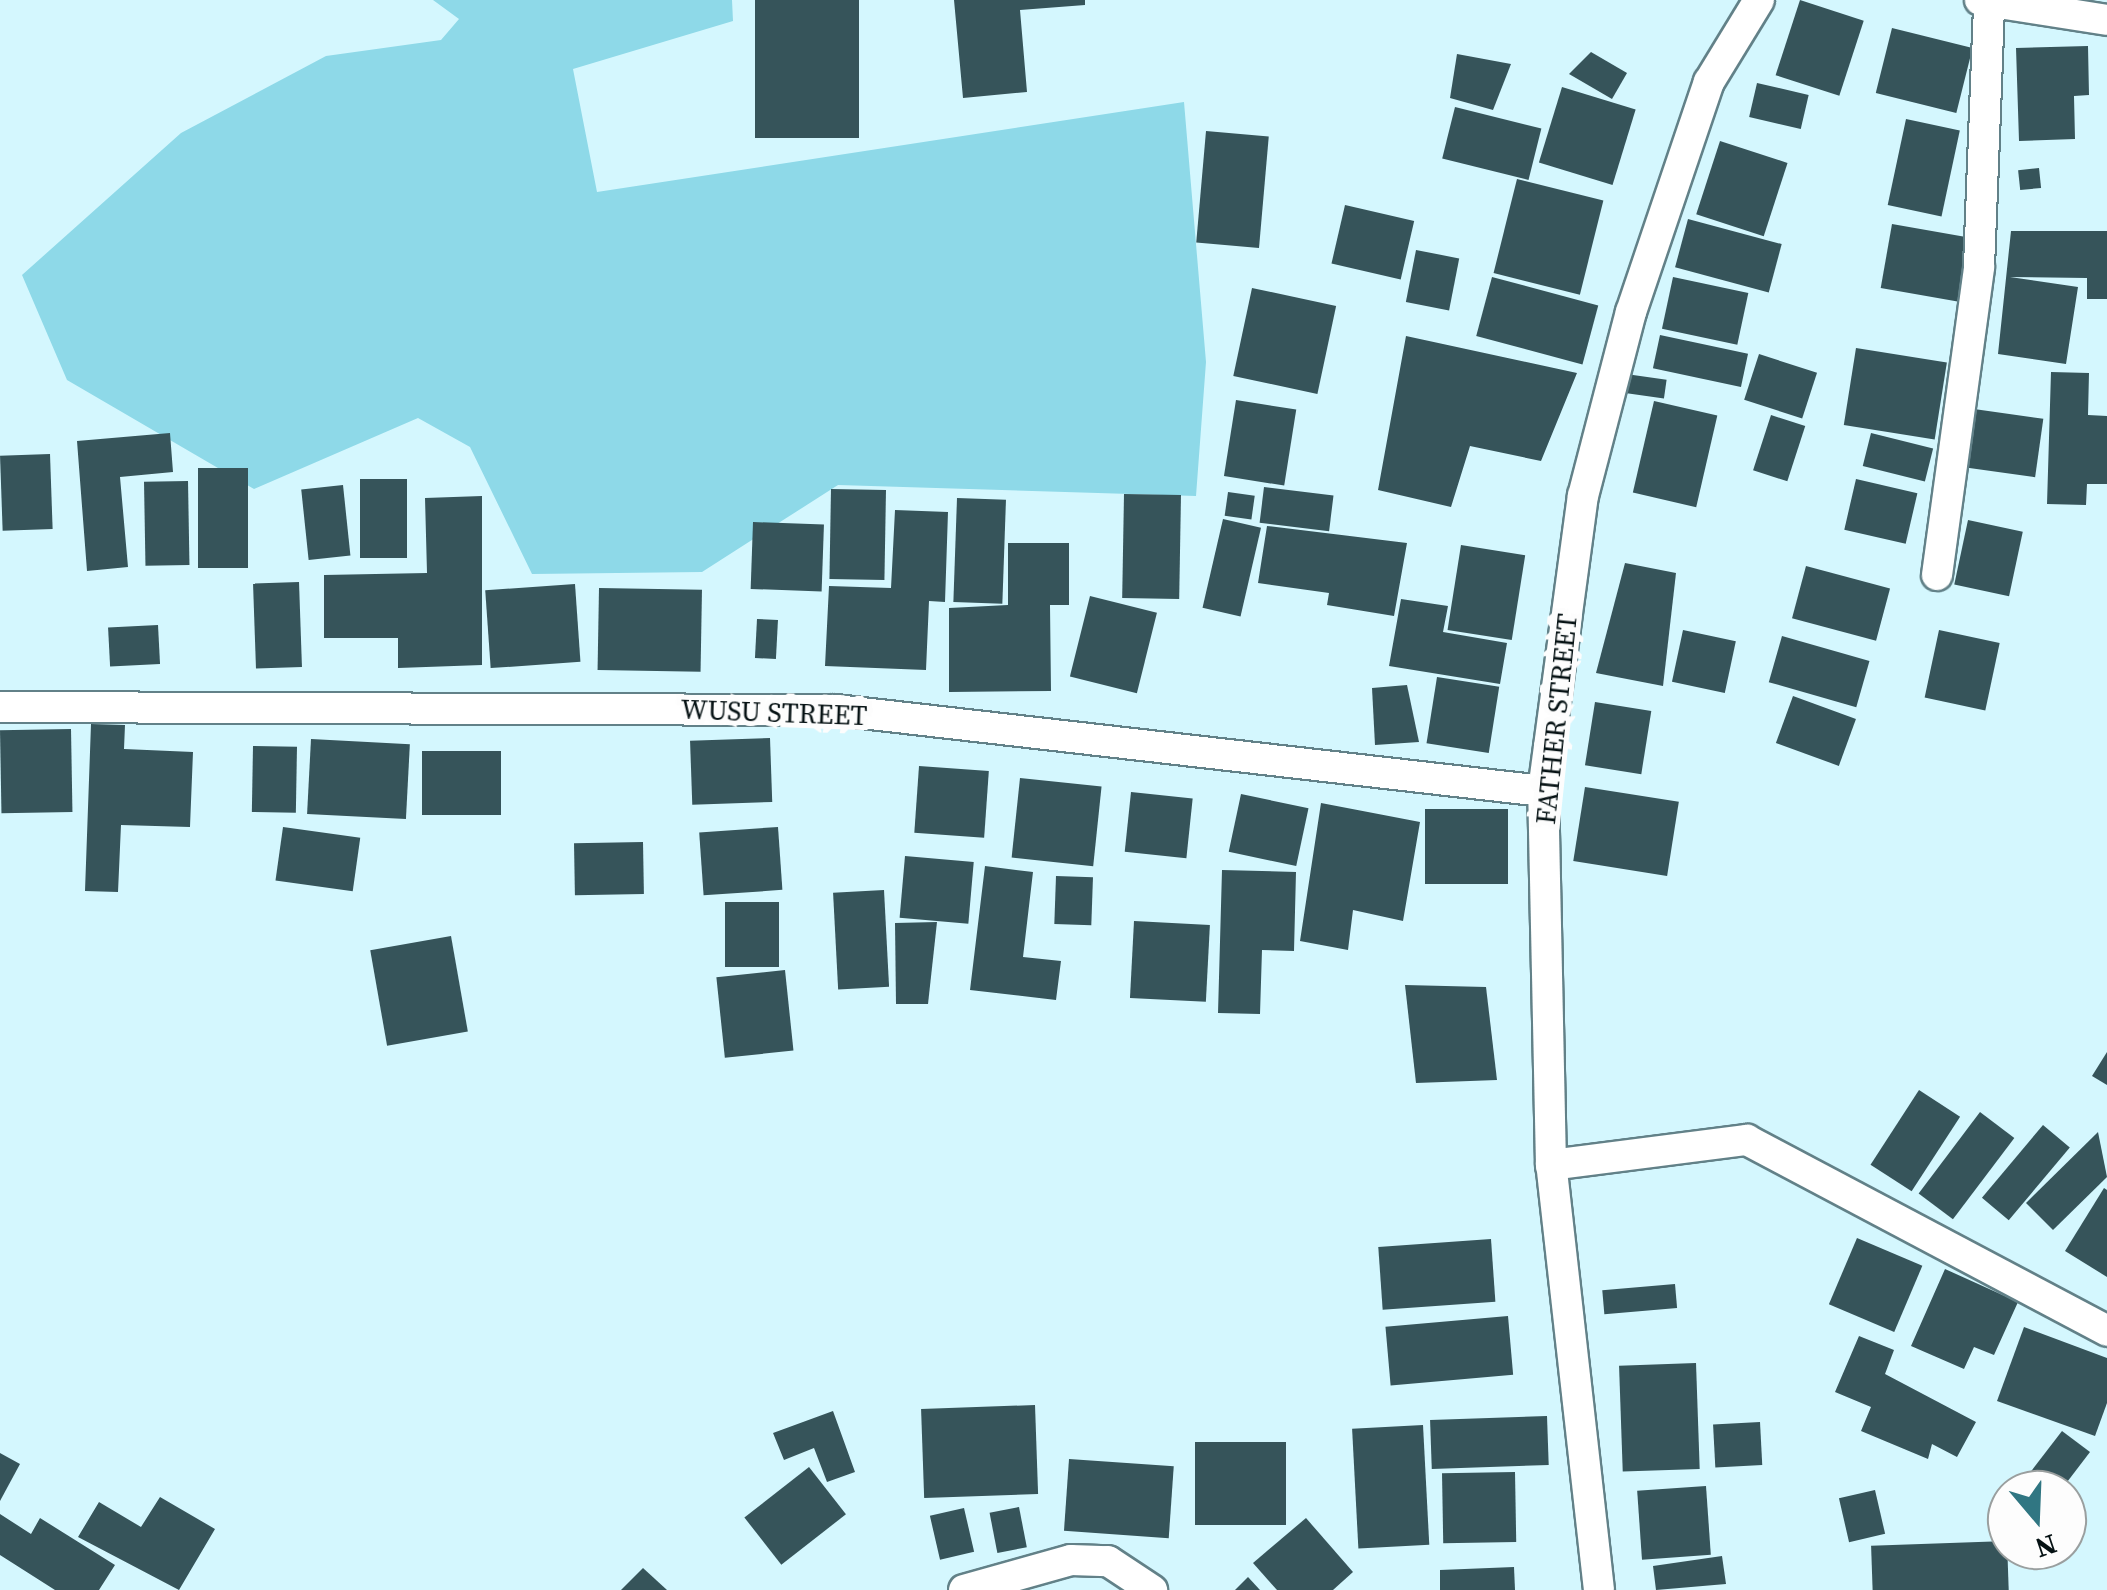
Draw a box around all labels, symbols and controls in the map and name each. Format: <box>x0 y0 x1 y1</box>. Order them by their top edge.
street label: FATHER STREET <box>1528 612 1584 826</box>
street label: WUSU STREET <box>680 692 868 732</box>
north arrow <box>1987 1470 2087 1570</box>
text: N <box>2030 1525 2062 1568</box>

